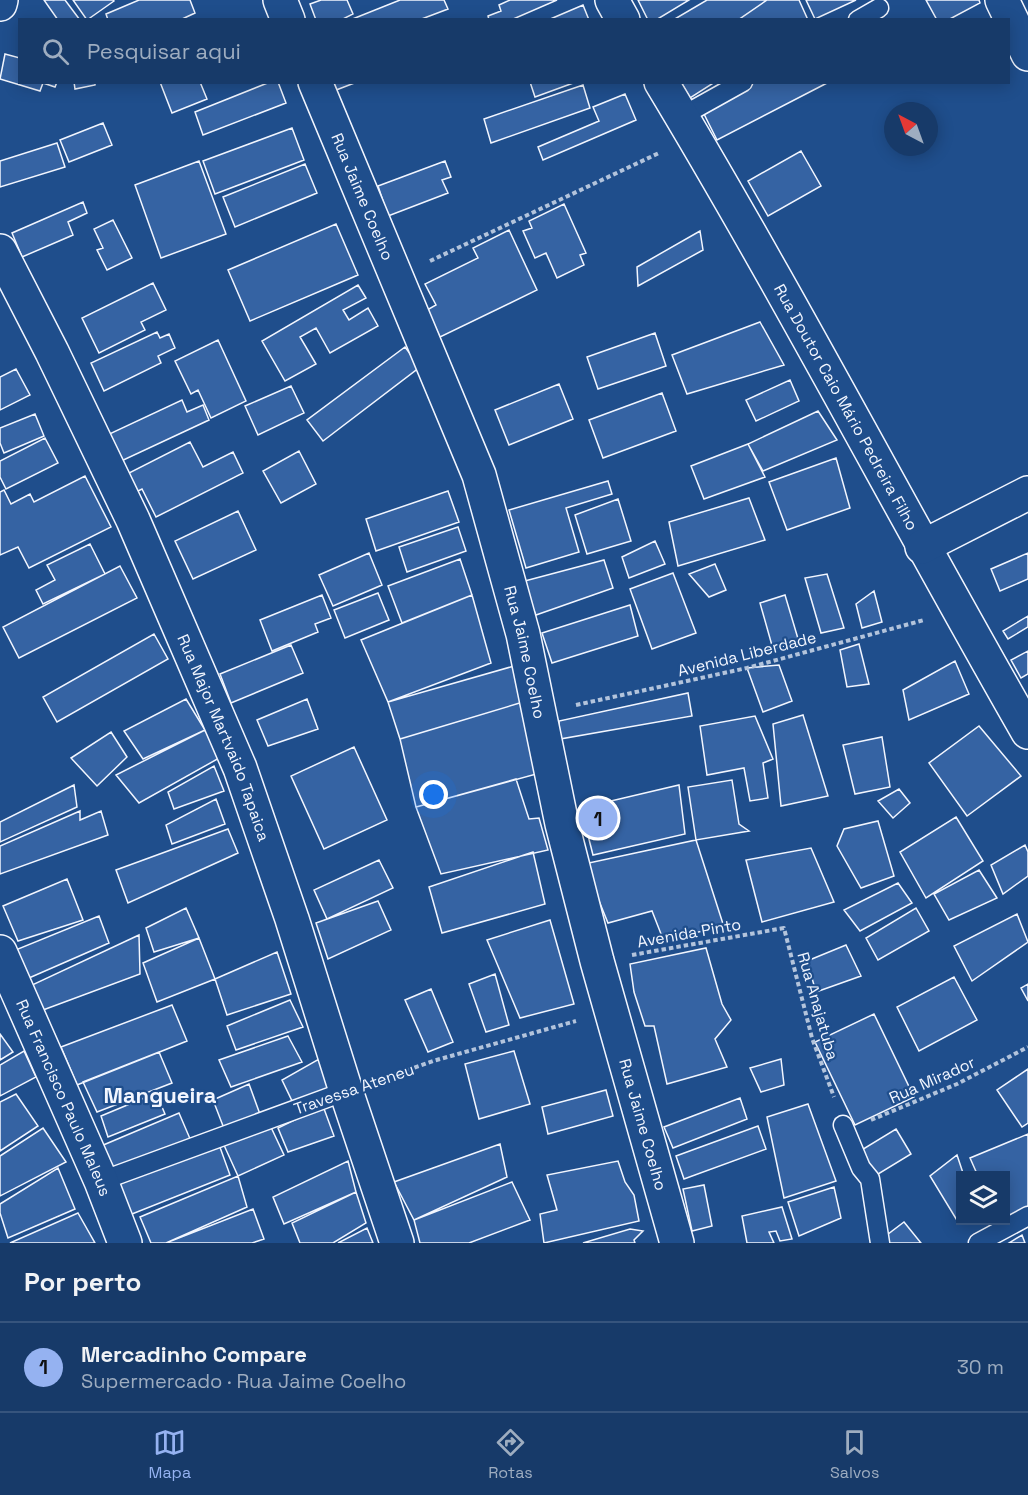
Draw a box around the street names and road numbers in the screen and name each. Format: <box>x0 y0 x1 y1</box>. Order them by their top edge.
street label: Rua Jaime Coelho <box>327 130 399 263</box>
street label: Rua Doutor Caio Mário Pedreira Filho <box>770 280 923 534</box>
street label: Rua Jaime Coelho <box>500 583 551 721</box>
street label: Avenida Liberdade <box>675 627 819 681</box>
street label: Rua Major Martvaido Tapaica <box>173 631 275 844</box>
street label: Avenida Pinto <box>635 914 743 952</box>
street label: Rua Anajatuba <box>793 950 843 1062</box>
street label: Rua Francisco Paulo Maleus <box>12 996 116 1199</box>
street label: Rua Mirador <box>886 1052 978 1108</box>
street label: Rua Jaime Coelho <box>615 1056 672 1193</box>
street label: Travessa Ateneu <box>291 1059 417 1119</box>

